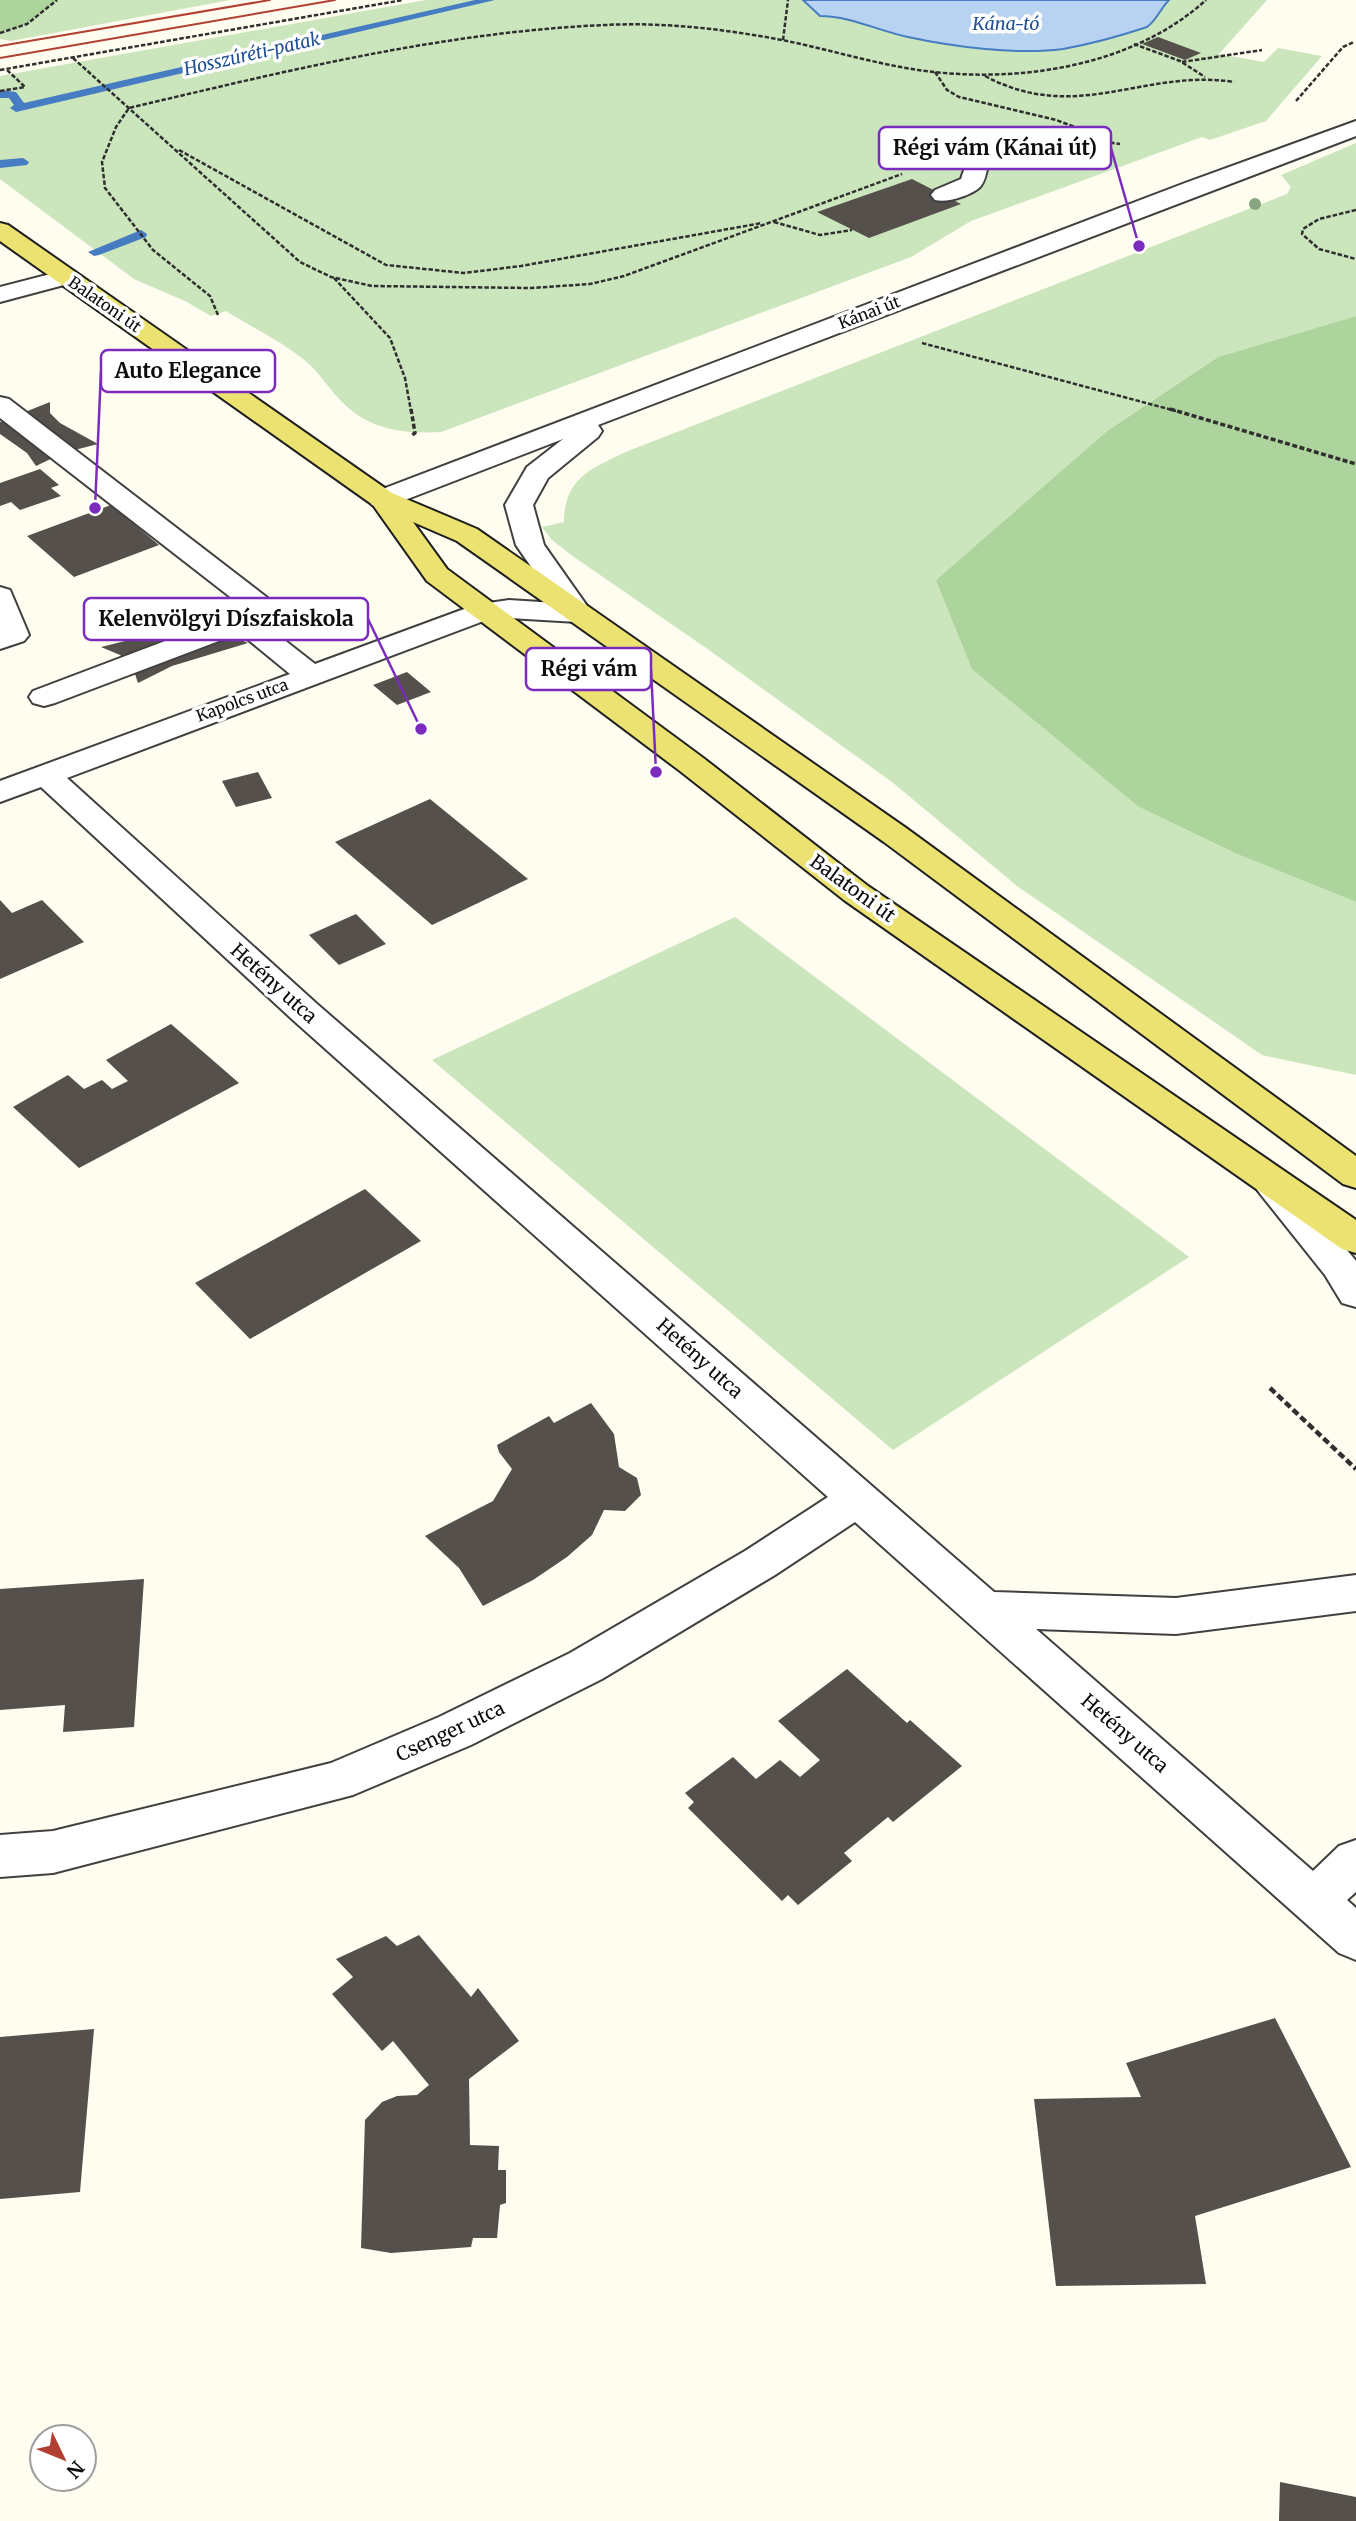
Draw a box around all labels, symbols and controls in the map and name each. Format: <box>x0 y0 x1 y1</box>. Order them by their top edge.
water label: Kána-tó <box>972 12 1039 35</box>
water label: Hosszúréti-patak <box>180 27 322 81</box>
callout: Régi vám (Kánai út) <box>879 127 1111 169</box>
text: Régi vám (Kánai út) <box>893 134 1097 161</box>
street label: Balatoni út <box>65 272 146 337</box>
street label: Kánai út <box>835 291 903 333</box>
callout: Auto Elegance <box>101 350 275 392</box>
text: Auto Elegance <box>114 357 261 384</box>
callout: Kelenvölgyi Díszfaiskola <box>84 598 368 640</box>
text: Kelenvölgyi Díszfaiskola <box>98 605 354 632</box>
callout: Régi vám <box>526 648 651 690</box>
text: Régi vám <box>541 655 637 682</box>
street label: Kapolcs utca <box>193 674 291 726</box>
street label: Balatoni út <box>806 849 901 927</box>
street label: Hetény utca <box>226 938 322 1028</box>
street label: Hetény utca <box>652 1313 748 1403</box>
street label: Hetény utca <box>1076 1689 1174 1777</box>
street label: Csenger utca <box>392 1695 508 1767</box>
north arrow <box>28 2423 98 2493</box>
text: N <box>62 2456 89 2483</box>

